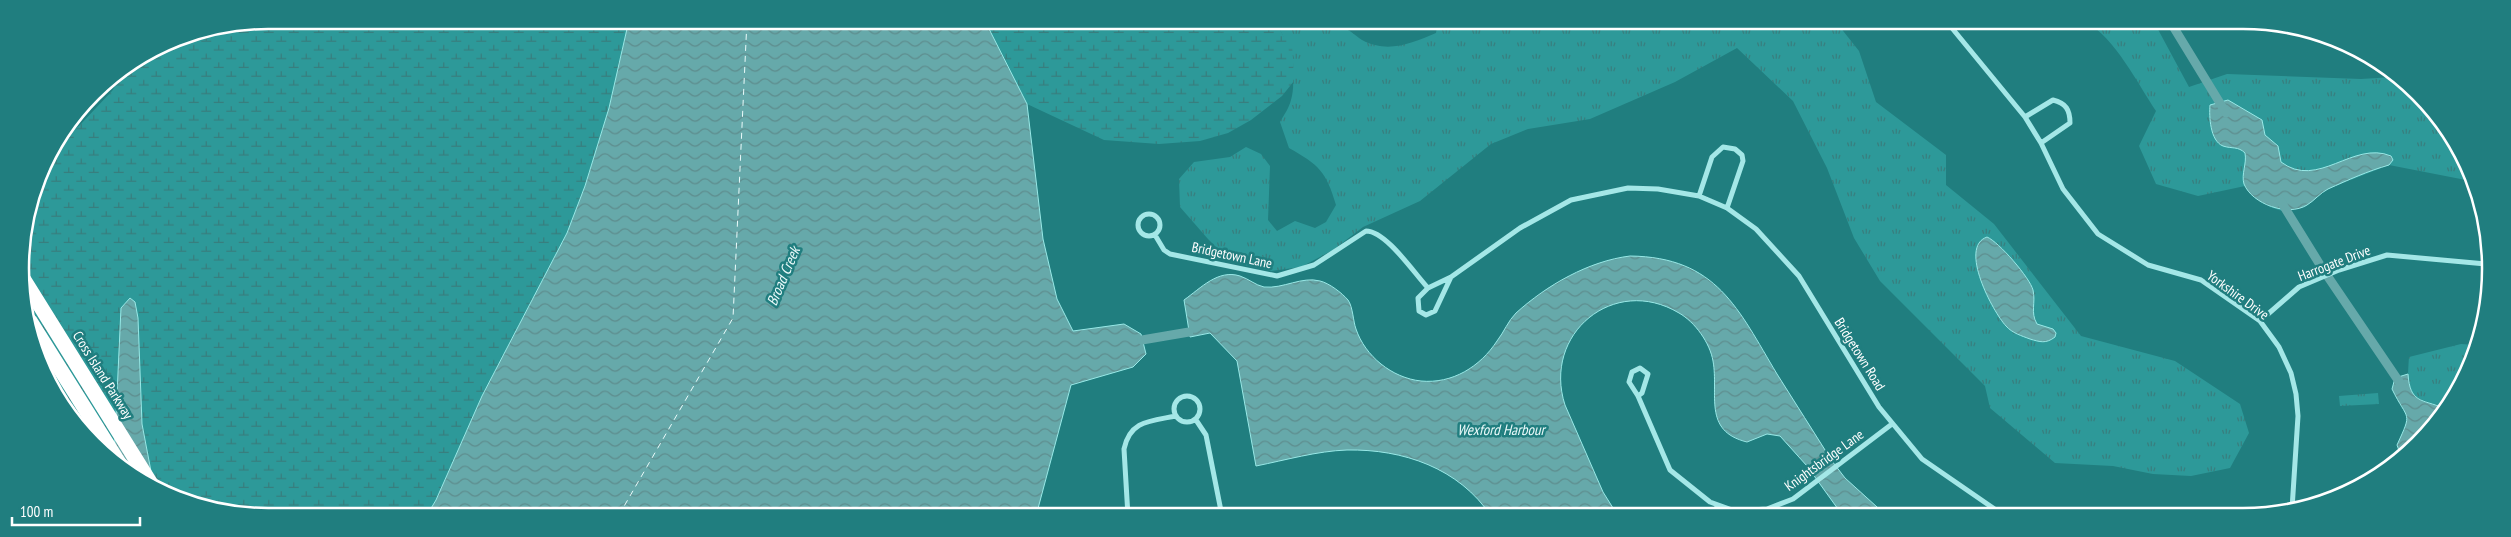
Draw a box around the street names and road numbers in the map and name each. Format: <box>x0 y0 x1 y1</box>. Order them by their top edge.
street label: Bridgetown Lane <box>1190 238 1274 272</box>
street label: Harrogate Drive <box>2295 241 2373 285</box>
street label: Yorkshire Drive <box>2203 266 2273 324</box>
street label: Bridgetown Road <box>1831 314 1889 394</box>
street label: Cross Island Parkway <box>69 328 138 423</box>
street label: Knightsbridge Lane <box>1781 425 1867 495</box>

